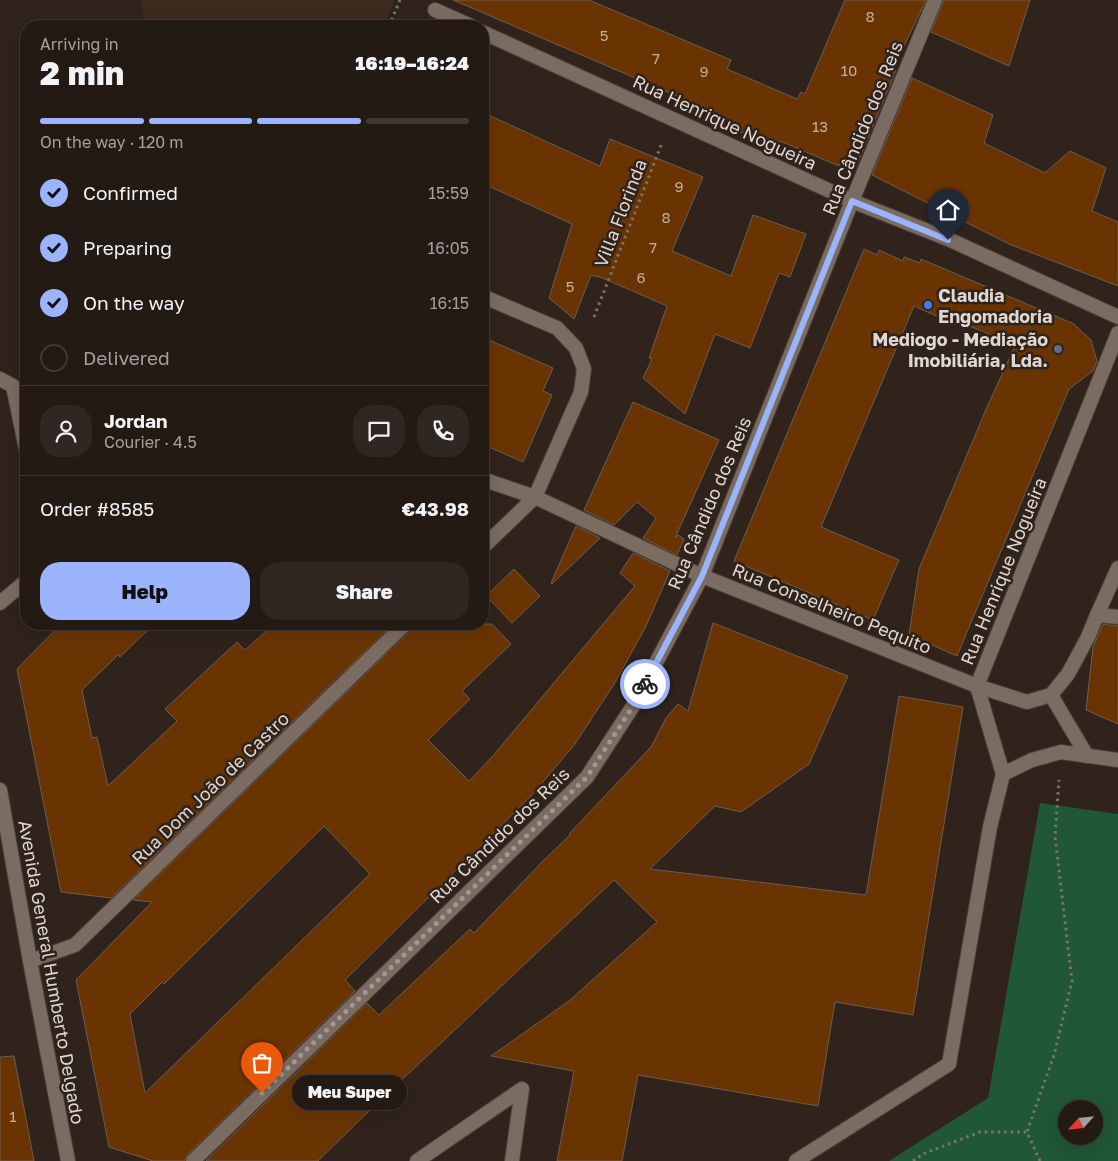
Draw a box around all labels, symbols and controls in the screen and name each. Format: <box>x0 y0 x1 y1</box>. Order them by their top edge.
house number: 8 <box>865 7 875 25</box>
house number: 5 <box>600 26 608 44</box>
text: Arriving in <box>40 34 119 54</box>
street label: Rua Cândido dos Reis <box>817 38 907 218</box>
house number: 7 <box>652 49 660 67</box>
text: 16:19–16:24 <box>355 51 469 74</box>
text: 2 min <box>40 54 124 92</box>
house number: 10 <box>841 61 857 79</box>
house number: 9 <box>699 62 709 80</box>
street label: Rua Henrique Nogueira <box>630 70 820 174</box>
house number: 13 <box>812 117 828 135</box>
text: On the way · 120 m <box>40 132 183 152</box>
street label: Villa Florinda <box>589 156 651 270</box>
house number: 9 <box>674 177 684 195</box>
icon: check <box>40 179 68 207</box>
text: Confirmed <box>83 181 178 204</box>
text: 15:59 <box>428 183 469 203</box>
pin <box>927 189 969 240</box>
icon: home <box>934 196 962 224</box>
house number: 8 <box>661 208 671 226</box>
icon: check <box>40 234 68 262</box>
text: Preparing <box>83 236 172 259</box>
text: 16:05 <box>428 238 469 258</box>
house number: 7 <box>649 238 657 256</box>
house number: 6 <box>636 268 646 286</box>
house number: 5 <box>566 277 574 295</box>
place label: Claudia Engomadoria <box>938 284 1052 327</box>
icon: check <box>40 289 68 317</box>
text: On the way <box>83 291 185 314</box>
text: 16:15 <box>430 293 469 313</box>
marker: Claudia Engomadoria <box>922 299 934 311</box>
place label: Mediogo - Mediação Imobiliária, Lda. <box>872 328 1048 371</box>
marker: Mediogo - Mediação Imobiliária, Lda. <box>1052 343 1064 355</box>
text: Delivered <box>83 346 170 369</box>
button: person <box>40 405 92 457</box>
button: chat <box>353 405 405 457</box>
button: phone <box>417 405 469 457</box>
text: Jordan <box>104 409 168 432</box>
street label: Rua Cândido dos Reis <box>663 413 755 593</box>
text: Courier · 4.5 <box>104 432 197 452</box>
street label: Rua Henrique Nogueira <box>955 474 1051 668</box>
text: Order #8585 <box>40 497 154 520</box>
text: €43.98 <box>402 497 469 520</box>
street label: Rua Conselheiro Pequito <box>729 558 935 658</box>
button: Help <box>40 562 250 620</box>
button: Share <box>260 562 469 620</box>
courier <box>620 659 670 709</box>
icon: bike <box>631 670 659 698</box>
street label: Rua Dom João de Castro <box>127 707 293 869</box>
street label: Rua Cândido dos Reis <box>424 762 574 908</box>
street label: Avenida General Humberto Delgado <box>14 818 90 1126</box>
pin <box>241 1042 283 1093</box>
icon: bag <box>248 1049 276 1077</box>
callout: Meu Super <box>292 1076 407 1110</box>
text: Meu Super <box>308 1082 391 1102</box>
north arrow <box>1058 1100 1102 1145</box>
map controls <box>1058 1100 1103 1145</box>
house number: 1 <box>9 1107 17 1125</box>

